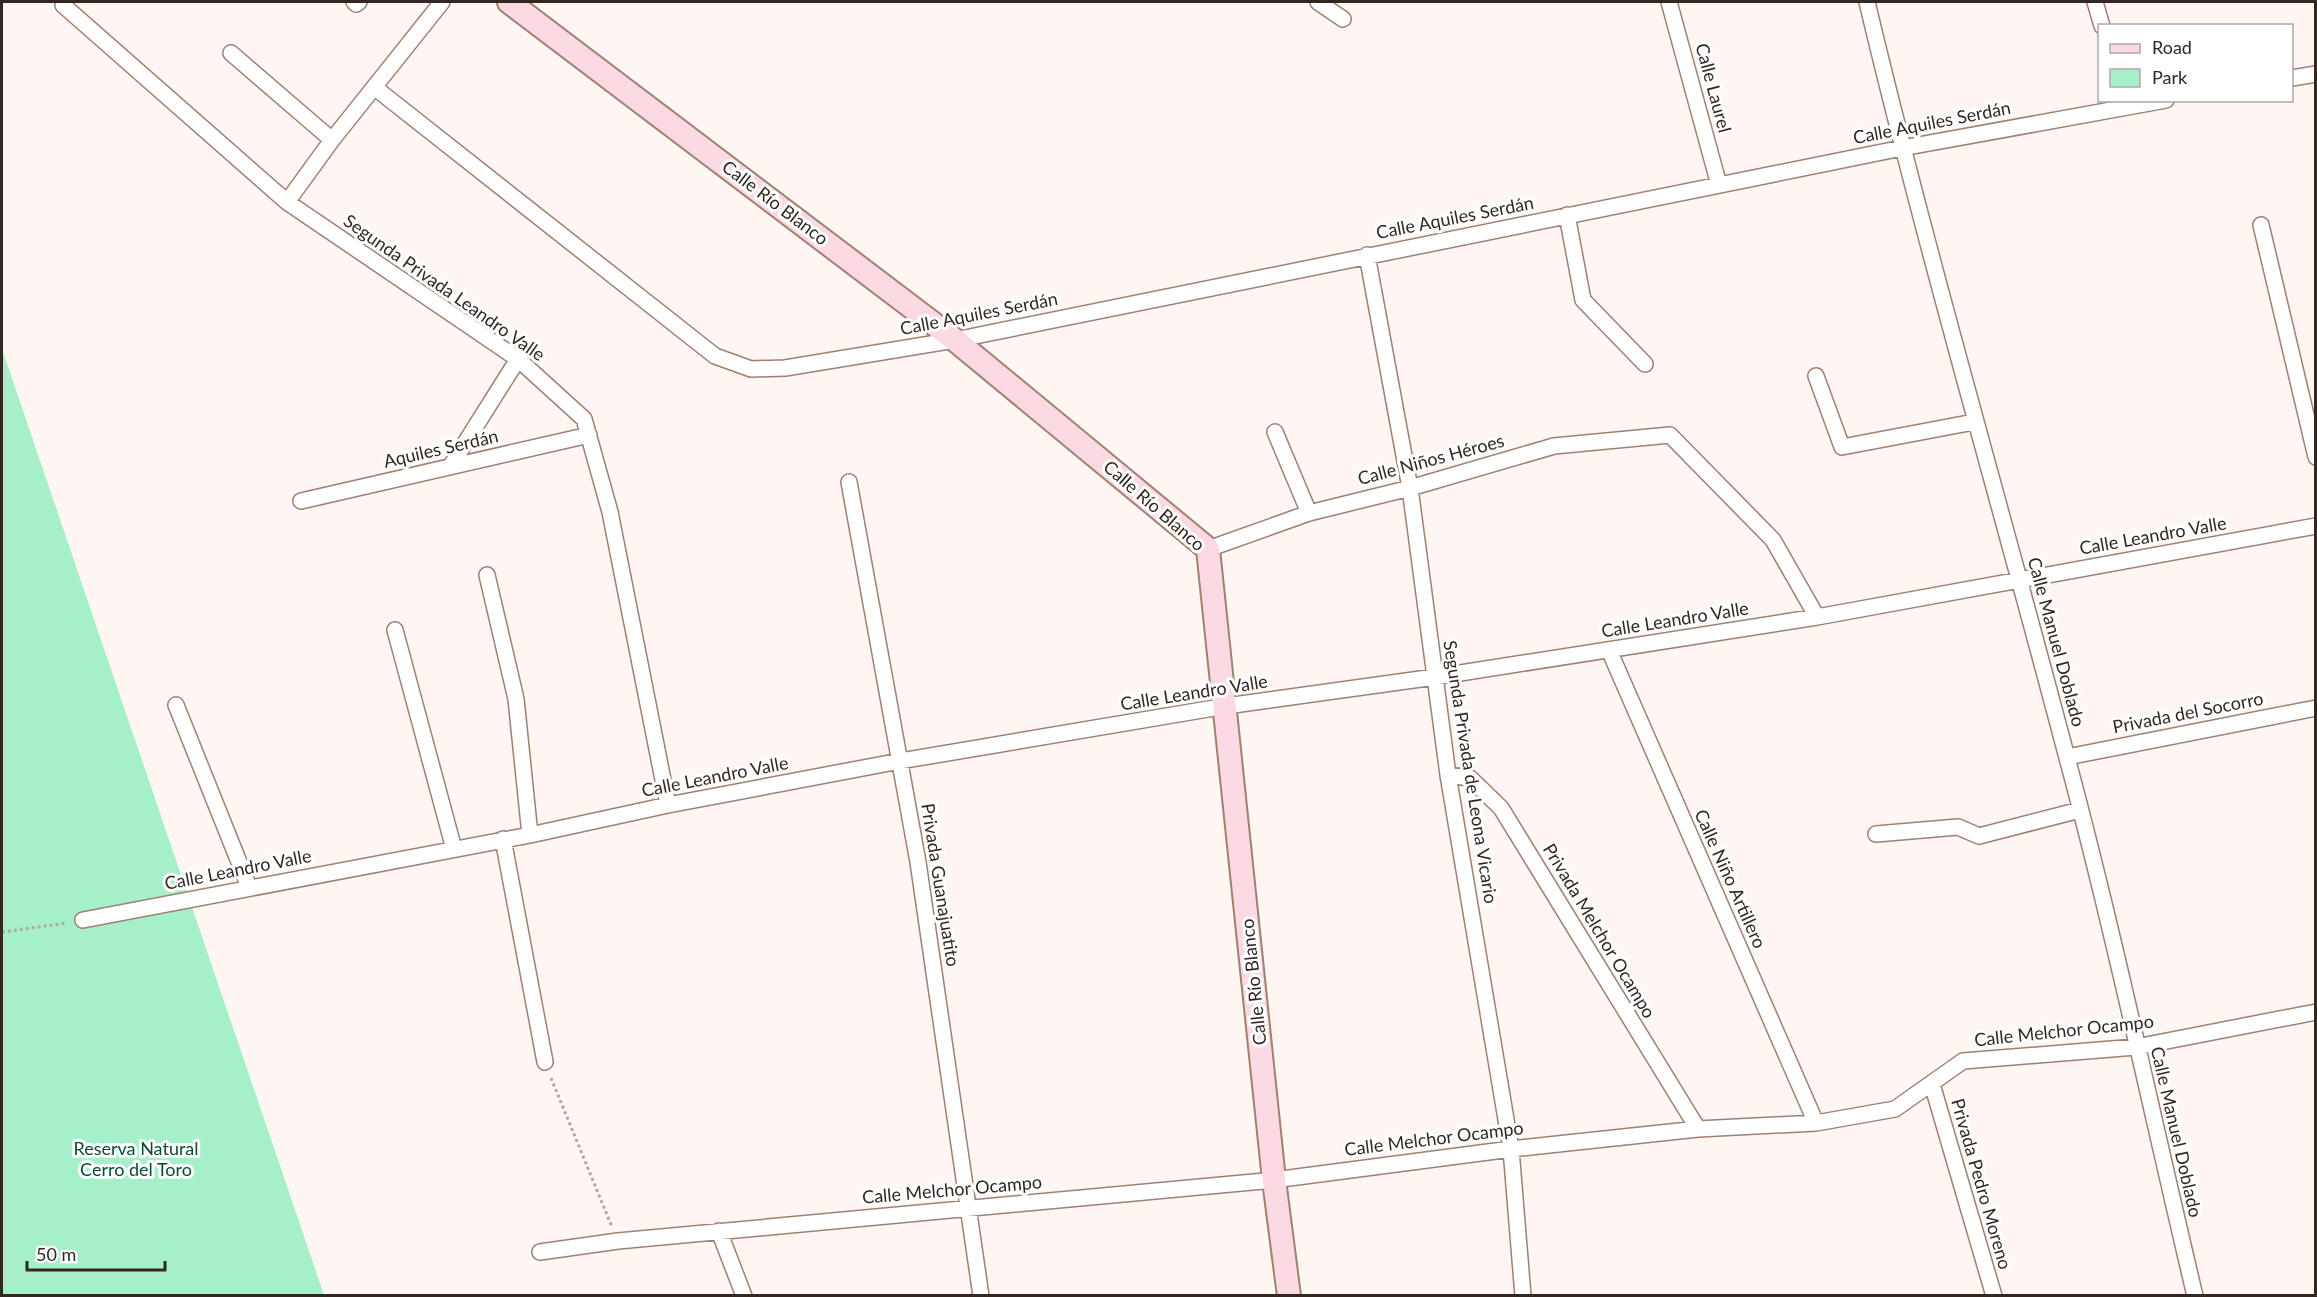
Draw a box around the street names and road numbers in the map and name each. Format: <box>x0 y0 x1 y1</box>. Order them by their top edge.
street label: Calle Laurel <box>1691 41 1736 135</box>
street label: Calle Aquiles Serdán <box>1851 96 2012 148</box>
street label: Calle Río Blanco <box>718 155 833 249</box>
street label: Calle Aquiles Serdán <box>1374 191 1535 243</box>
street label: Segunda Privada Leandro Valle <box>340 209 550 365</box>
street label: Calle Aquiles Serdán <box>898 287 1059 339</box>
street label: Aquiles Serdán <box>381 424 500 472</box>
street label: Calle Niños Héroes <box>1355 429 1507 489</box>
street label: Calle Río Blanco <box>1099 455 1210 555</box>
street label: Calle Leandro Valle <box>2078 511 2228 559</box>
street label: Calle Manuel Doblado <box>2024 554 2090 729</box>
street label: Calle Leandro Valle <box>1600 597 1750 642</box>
street label: Segunda Privada de Leona Vicario <box>1439 639 1503 905</box>
street label: Calle Leandro Valle <box>1119 670 1269 715</box>
street label: Privada del Socorro <box>2111 687 2265 737</box>
street label: Calle Leandro Valle <box>640 751 790 801</box>
street label: Privada Guanajuatito <box>917 802 965 968</box>
street label: Calle Niño Artillero <box>1690 806 1771 952</box>
street label: Privada Melchor Ocampo <box>1539 839 1661 1022</box>
street label: Calle Leandro Valle <box>163 844 313 894</box>
street label: Calle Río Blanco <box>1235 918 1271 1047</box>
street label: Calle Melchor Ocampo <box>1973 1010 2155 1050</box>
street label: Calle Manuel Doblado <box>2147 1044 2207 1219</box>
street label: Privada Pedro Moreno <box>1947 1096 2017 1272</box>
street label: Calle Melchor Ocampo <box>1343 1116 1525 1160</box>
street label: Calle Melchor Ocampo <box>861 1170 1043 1208</box>

